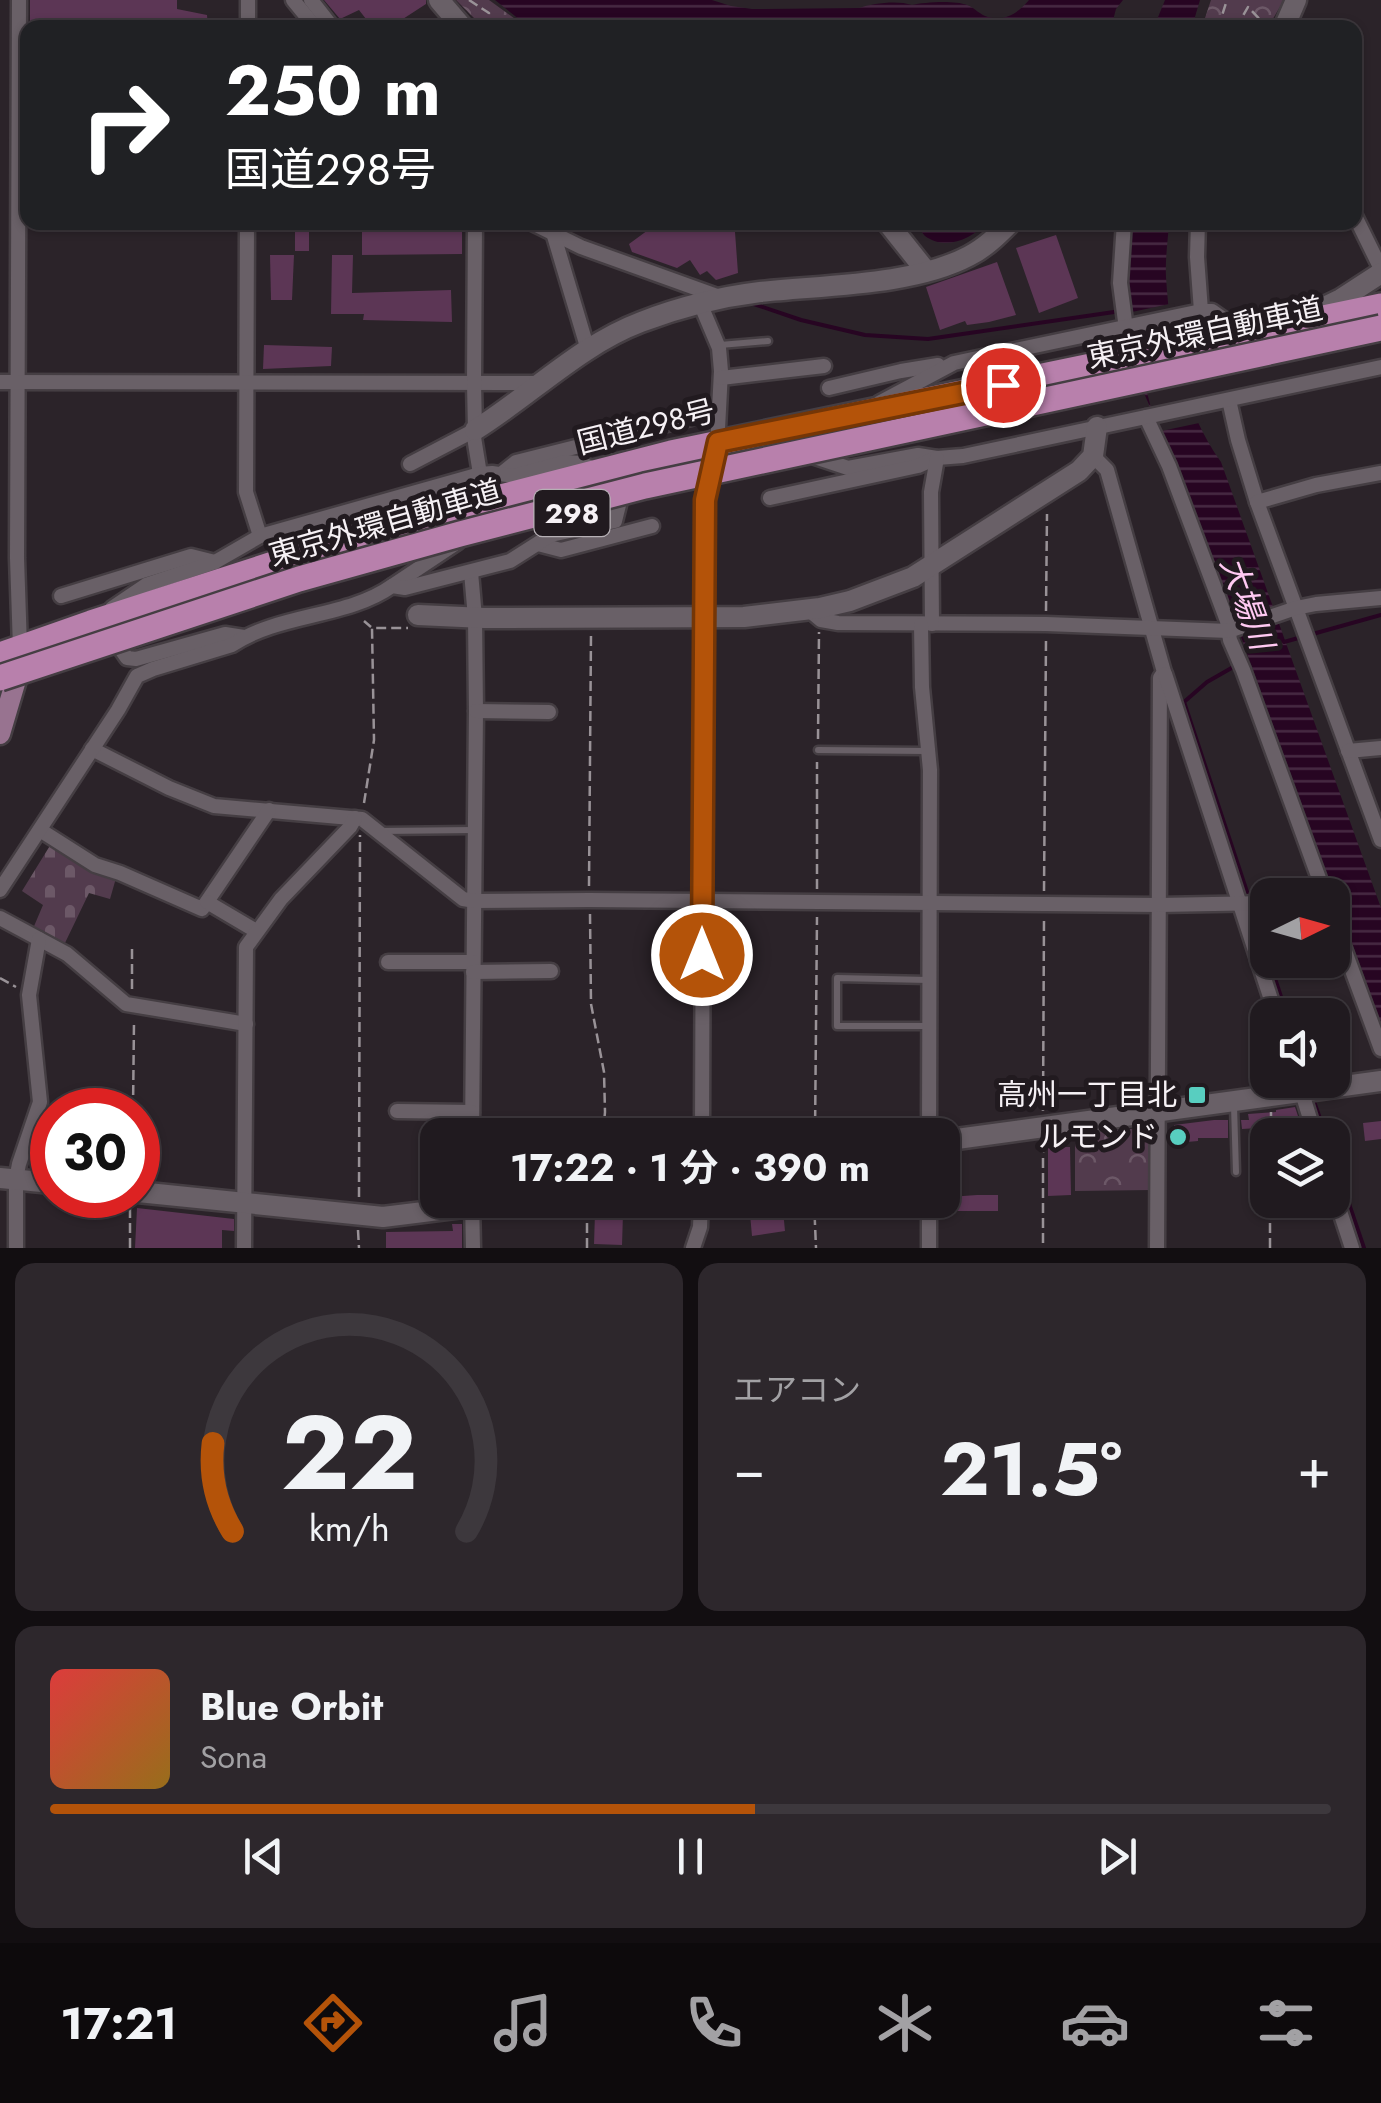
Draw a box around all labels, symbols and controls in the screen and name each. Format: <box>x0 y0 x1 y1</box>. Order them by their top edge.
text: 250 m <box>225 40 441 141</box>
icon: right <box>60 60 190 190</box>
text: 国道298号 <box>225 137 436 202</box>
street label: 東京外環自動車道 <box>1083 287 1327 378</box>
pin <box>961 343 1046 428</box>
icon: arrive <box>976 358 1031 413</box>
street label: 国道298号 <box>572 389 719 464</box>
street label: 東京外環自動車道 <box>264 469 506 576</box>
road number: 298 <box>534 490 610 536</box>
water label: 大場川 <box>1209 550 1286 659</box>
north arrow <box>1250 878 1350 978</box>
map controls <box>1250 878 1350 1218</box>
position arrow <box>650 903 754 1007</box>
button: sound <box>1250 998 1350 1098</box>
place label: 高州一丁目北 <box>997 1073 1177 1116</box>
marker: 高州一丁目北 <box>1186 1084 1208 1106</box>
speed limit sign: 30 <box>30 1088 160 1218</box>
place label: ルモンド <box>1038 1115 1158 1158</box>
button: layers <box>1250 1118 1350 1218</box>
marker: ルモンド <box>1167 1126 1189 1148</box>
text: 17:22 · 1 分 · 390 m <box>510 1140 870 1195</box>
text: エアコン <box>733 1367 861 1413</box>
text: 22 <box>281 1378 417 1528</box>
text: 21.5° <box>940 1415 1122 1523</box>
text: − <box>733 1429 765 1509</box>
text: + <box>1297 1429 1331 1509</box>
text: km/h <box>309 1503 389 1554</box>
text: Blue Orbit <box>200 1679 383 1734</box>
text: Sona <box>200 1734 267 1780</box>
icon: previous <box>236 1829 291 1884</box>
icon: pause <box>663 1829 718 1884</box>
icon: next <box>1090 1829 1145 1884</box>
icon: directions <box>298 1988 368 2058</box>
icon: music <box>488 1988 558 2058</box>
icon: phone <box>679 1988 749 2058</box>
icon: climate <box>870 1988 940 2058</box>
icon: car <box>1060 1988 1130 2058</box>
icon: filters <box>1251 1988 1321 2058</box>
text: 17:21 <box>60 1991 177 2056</box>

